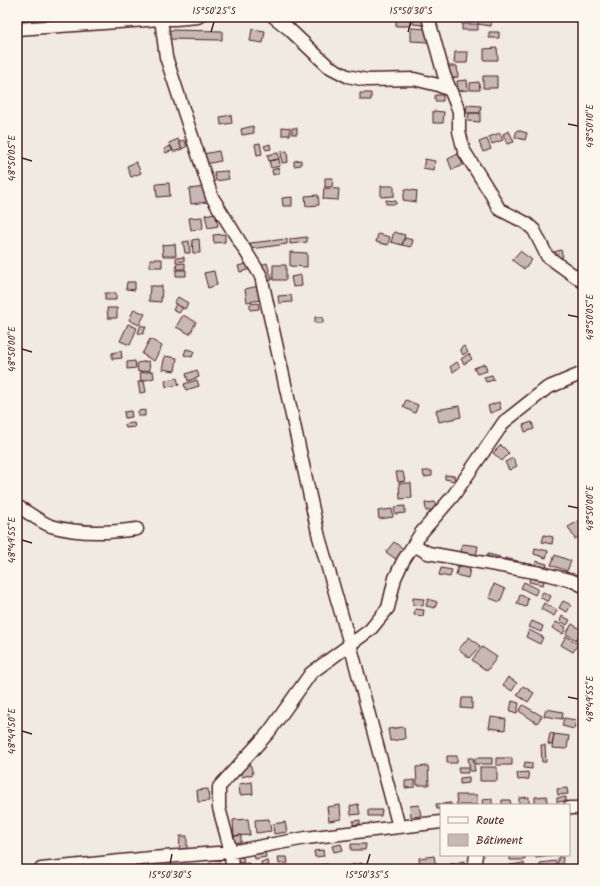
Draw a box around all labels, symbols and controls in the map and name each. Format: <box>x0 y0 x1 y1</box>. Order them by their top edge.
text: 15°50'25"S <box>192 3 236 19</box>
text: 15°50'30"S <box>389 3 433 19</box>
text: 48°50'10"E <box>582 103 598 148</box>
text: 48°50'05"E <box>4 134 20 181</box>
text: 48°50'05"E <box>582 293 598 340</box>
text: 48°50'00"E <box>4 325 20 372</box>
text: 48°50'00"E <box>582 484 598 531</box>
text: 48°49'55"E <box>4 516 20 563</box>
text: 48°49'55"E <box>582 675 598 722</box>
text: 48°49'50"E <box>4 707 20 754</box>
legend <box>440 804 570 856</box>
text: Route <box>476 811 505 830</box>
text: Bâtiment <box>476 831 523 850</box>
text: 15°50'30"S <box>148 867 192 883</box>
text: 15°50'35"S <box>345 867 389 883</box>

